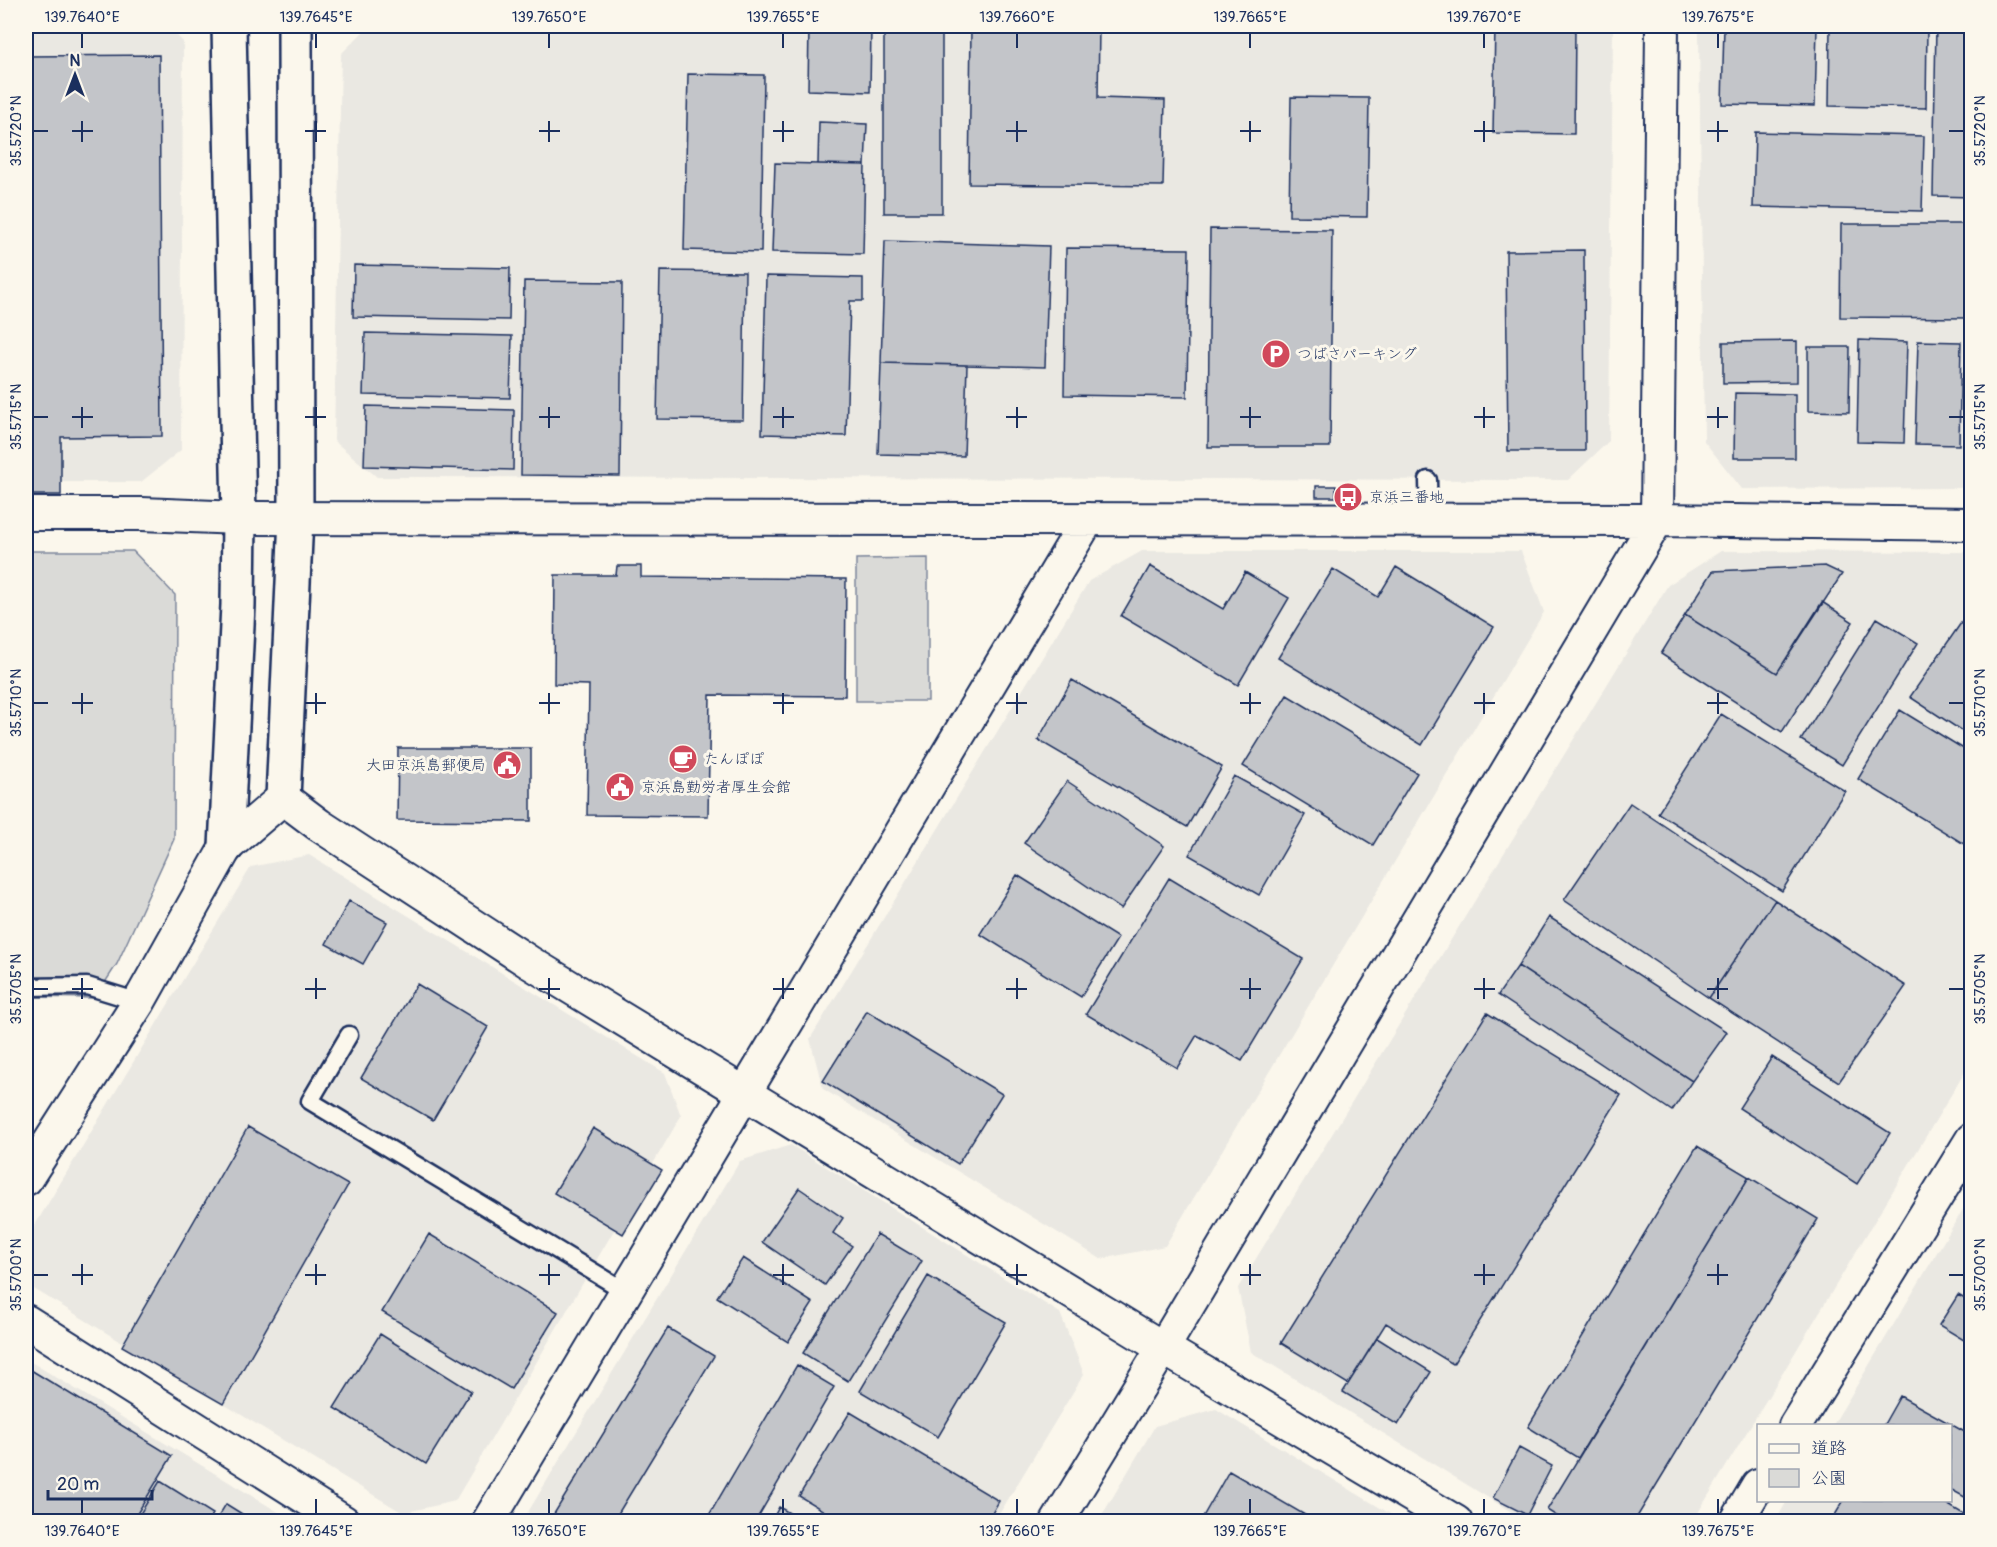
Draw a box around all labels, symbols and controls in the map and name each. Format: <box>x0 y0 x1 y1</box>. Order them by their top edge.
text: 139.7640°E <box>44 8 120 27</box>
text: 139.7645°E <box>279 8 353 27</box>
text: 139.7650°E <box>512 8 587 27</box>
text: 139.7655°E <box>747 8 819 27</box>
text: 139.7660°E <box>979 8 1055 27</box>
text: 139.7665°E <box>1213 8 1287 27</box>
text: 139.7670°E <box>1447 8 1521 27</box>
text: 139.7675°E <box>1682 8 1754 27</box>
north arrow <box>45 45 105 105</box>
text: N <box>70 51 81 71</box>
text: 35.5720°N <box>7 95 26 167</box>
text: 35.5720°N <box>1971 95 1990 167</box>
parking icon: つばさパーキング <box>1260 338 1292 370</box>
place label: つばさパーキング <box>1297 345 1417 364</box>
text: 35.5715°N <box>7 384 26 450</box>
text: 35.5715°N <box>1971 384 1990 450</box>
bus stop icon: 京浜三番地 <box>1332 481 1364 513</box>
place label: 京浜三番地 <box>1369 488 1444 507</box>
text: 35.5710°N <box>7 669 26 737</box>
text: 35.5710°N <box>1971 669 1990 737</box>
cafe icon: たんぽぽ <box>667 743 699 775</box>
public building icon: 大田京浜島郵便局 <box>491 749 523 781</box>
place label: たんぽぽ <box>704 750 764 769</box>
place label: 大田京浜島郵便局 <box>366 756 486 775</box>
public building icon: 京浜島勤労者厚生会館 <box>604 771 636 803</box>
place label: 京浜島勤労者厚生会館 <box>641 778 791 797</box>
text: 35.5705°N <box>7 954 26 1024</box>
text: 35.5705°N <box>1971 954 1990 1024</box>
text: 35.5700°N <box>7 1238 26 1312</box>
text: 35.5700°N <box>1971 1238 1990 1312</box>
legend <box>1757 1424 1952 1502</box>
text: 道路 <box>1811 1437 1847 1460</box>
scale bar <box>48 1463 152 1501</box>
text: 公園 <box>1811 1467 1847 1490</box>
text: 20 m <box>57 1473 99 1496</box>
text: 139.7640°E <box>44 1522 120 1541</box>
text: 139.7645°E <box>279 1522 353 1541</box>
text: 139.7650°E <box>512 1522 587 1541</box>
text: 139.7655°E <box>747 1522 819 1541</box>
text: 139.7660°E <box>979 1522 1055 1541</box>
text: 139.7665°E <box>1213 1522 1287 1541</box>
text: 139.7670°E <box>1447 1522 1521 1541</box>
text: 139.7675°E <box>1682 1522 1754 1541</box>

